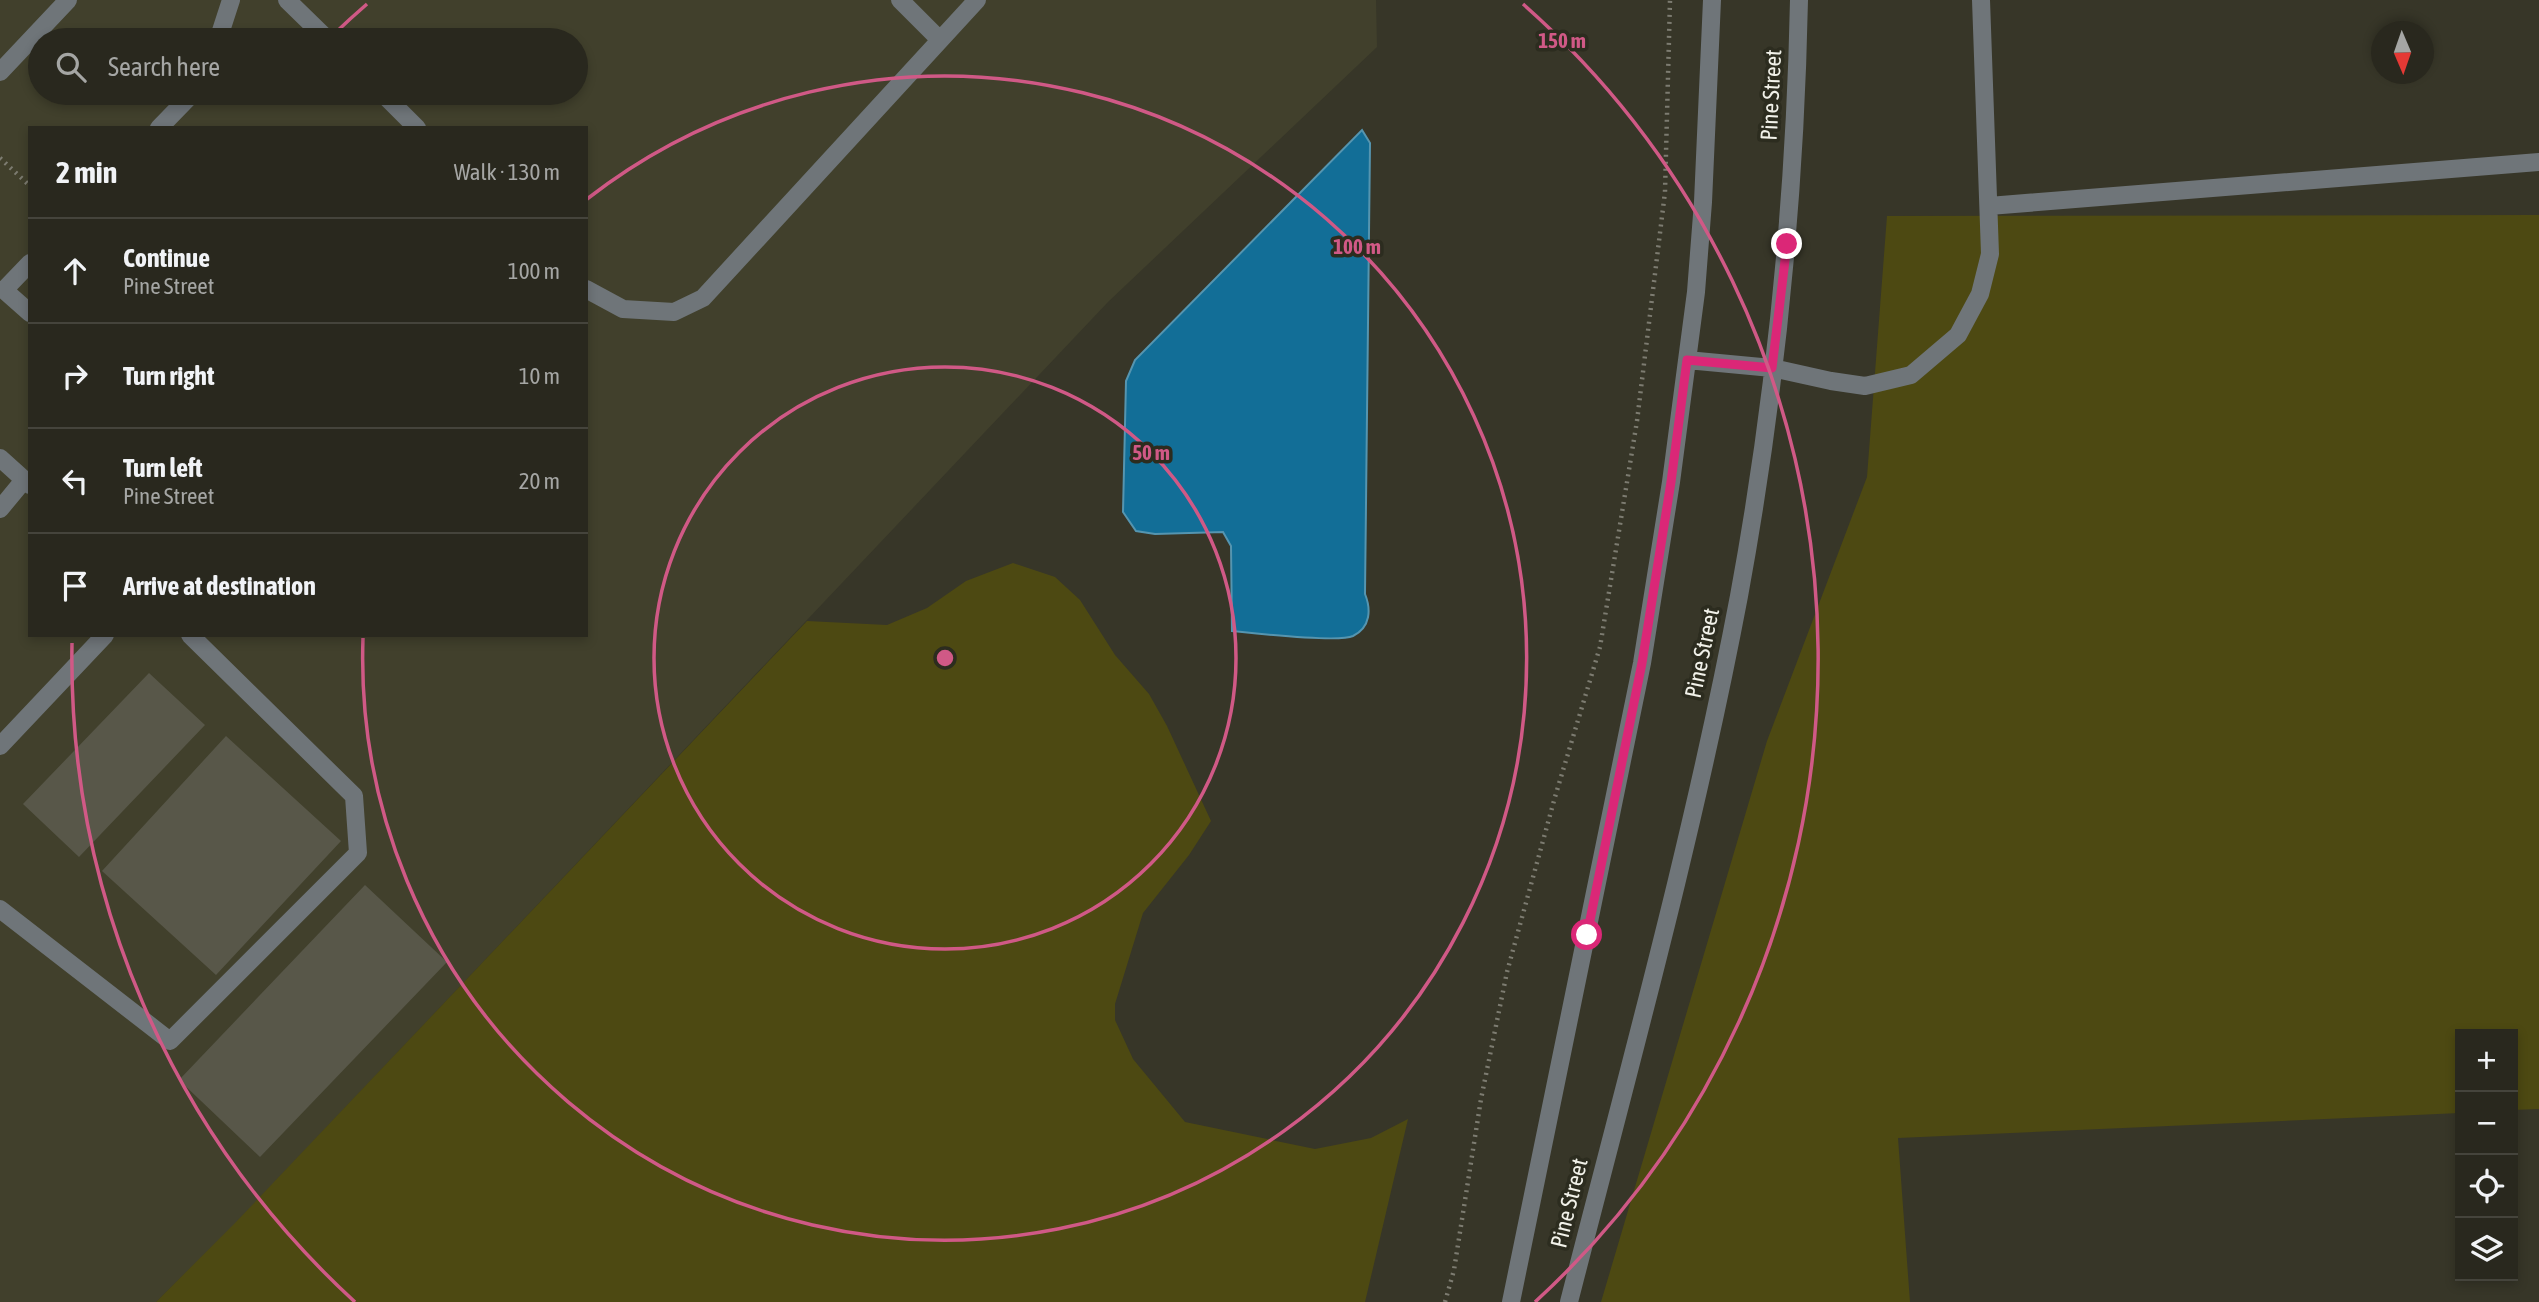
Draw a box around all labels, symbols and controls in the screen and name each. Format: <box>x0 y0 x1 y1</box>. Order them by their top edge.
north arrow <box>2371 21 2434 84</box>
search box <box>28 28 588 105</box>
text: 150 m <box>1538 28 1586 52</box>
icon: search <box>52 48 90 86</box>
street label: Pine Street <box>1756 49 1786 141</box>
text: Search here <box>108 52 220 82</box>
text: 2 min <box>56 155 117 189</box>
text: Walk · 130 m <box>454 159 560 185</box>
route end <box>1771 228 1802 259</box>
text: 100 m <box>1333 234 1381 258</box>
text: Continue <box>123 243 210 273</box>
icon: ahead <box>56 252 94 290</box>
text: 100 m <box>508 258 560 284</box>
text: Pine Street <box>123 273 214 299</box>
icon: right <box>56 357 94 395</box>
text: Turn right <box>123 361 214 391</box>
text: 10 m <box>519 363 560 389</box>
text: 50 m <box>1132 440 1170 464</box>
text: Turn left <box>123 453 203 483</box>
icon: left <box>56 462 94 500</box>
text: 20 m <box>519 468 560 494</box>
text: Pine Street <box>123 483 214 509</box>
icon: arrive <box>56 567 94 605</box>
text: Arrive at destination <box>123 571 316 601</box>
street label: Pine Street <box>1680 606 1724 700</box>
centre of rings <box>933 646 957 670</box>
route start <box>1571 919 1602 950</box>
map controls <box>2455 1029 2518 1281</box>
button: + <box>2455 1029 2518 1092</box>
button: − <box>2455 1092 2518 1155</box>
button: locate <box>2455 1155 2518 1218</box>
street label: Pine Street <box>1545 1156 1593 1250</box>
button: layers <box>2455 1218 2518 1281</box>

